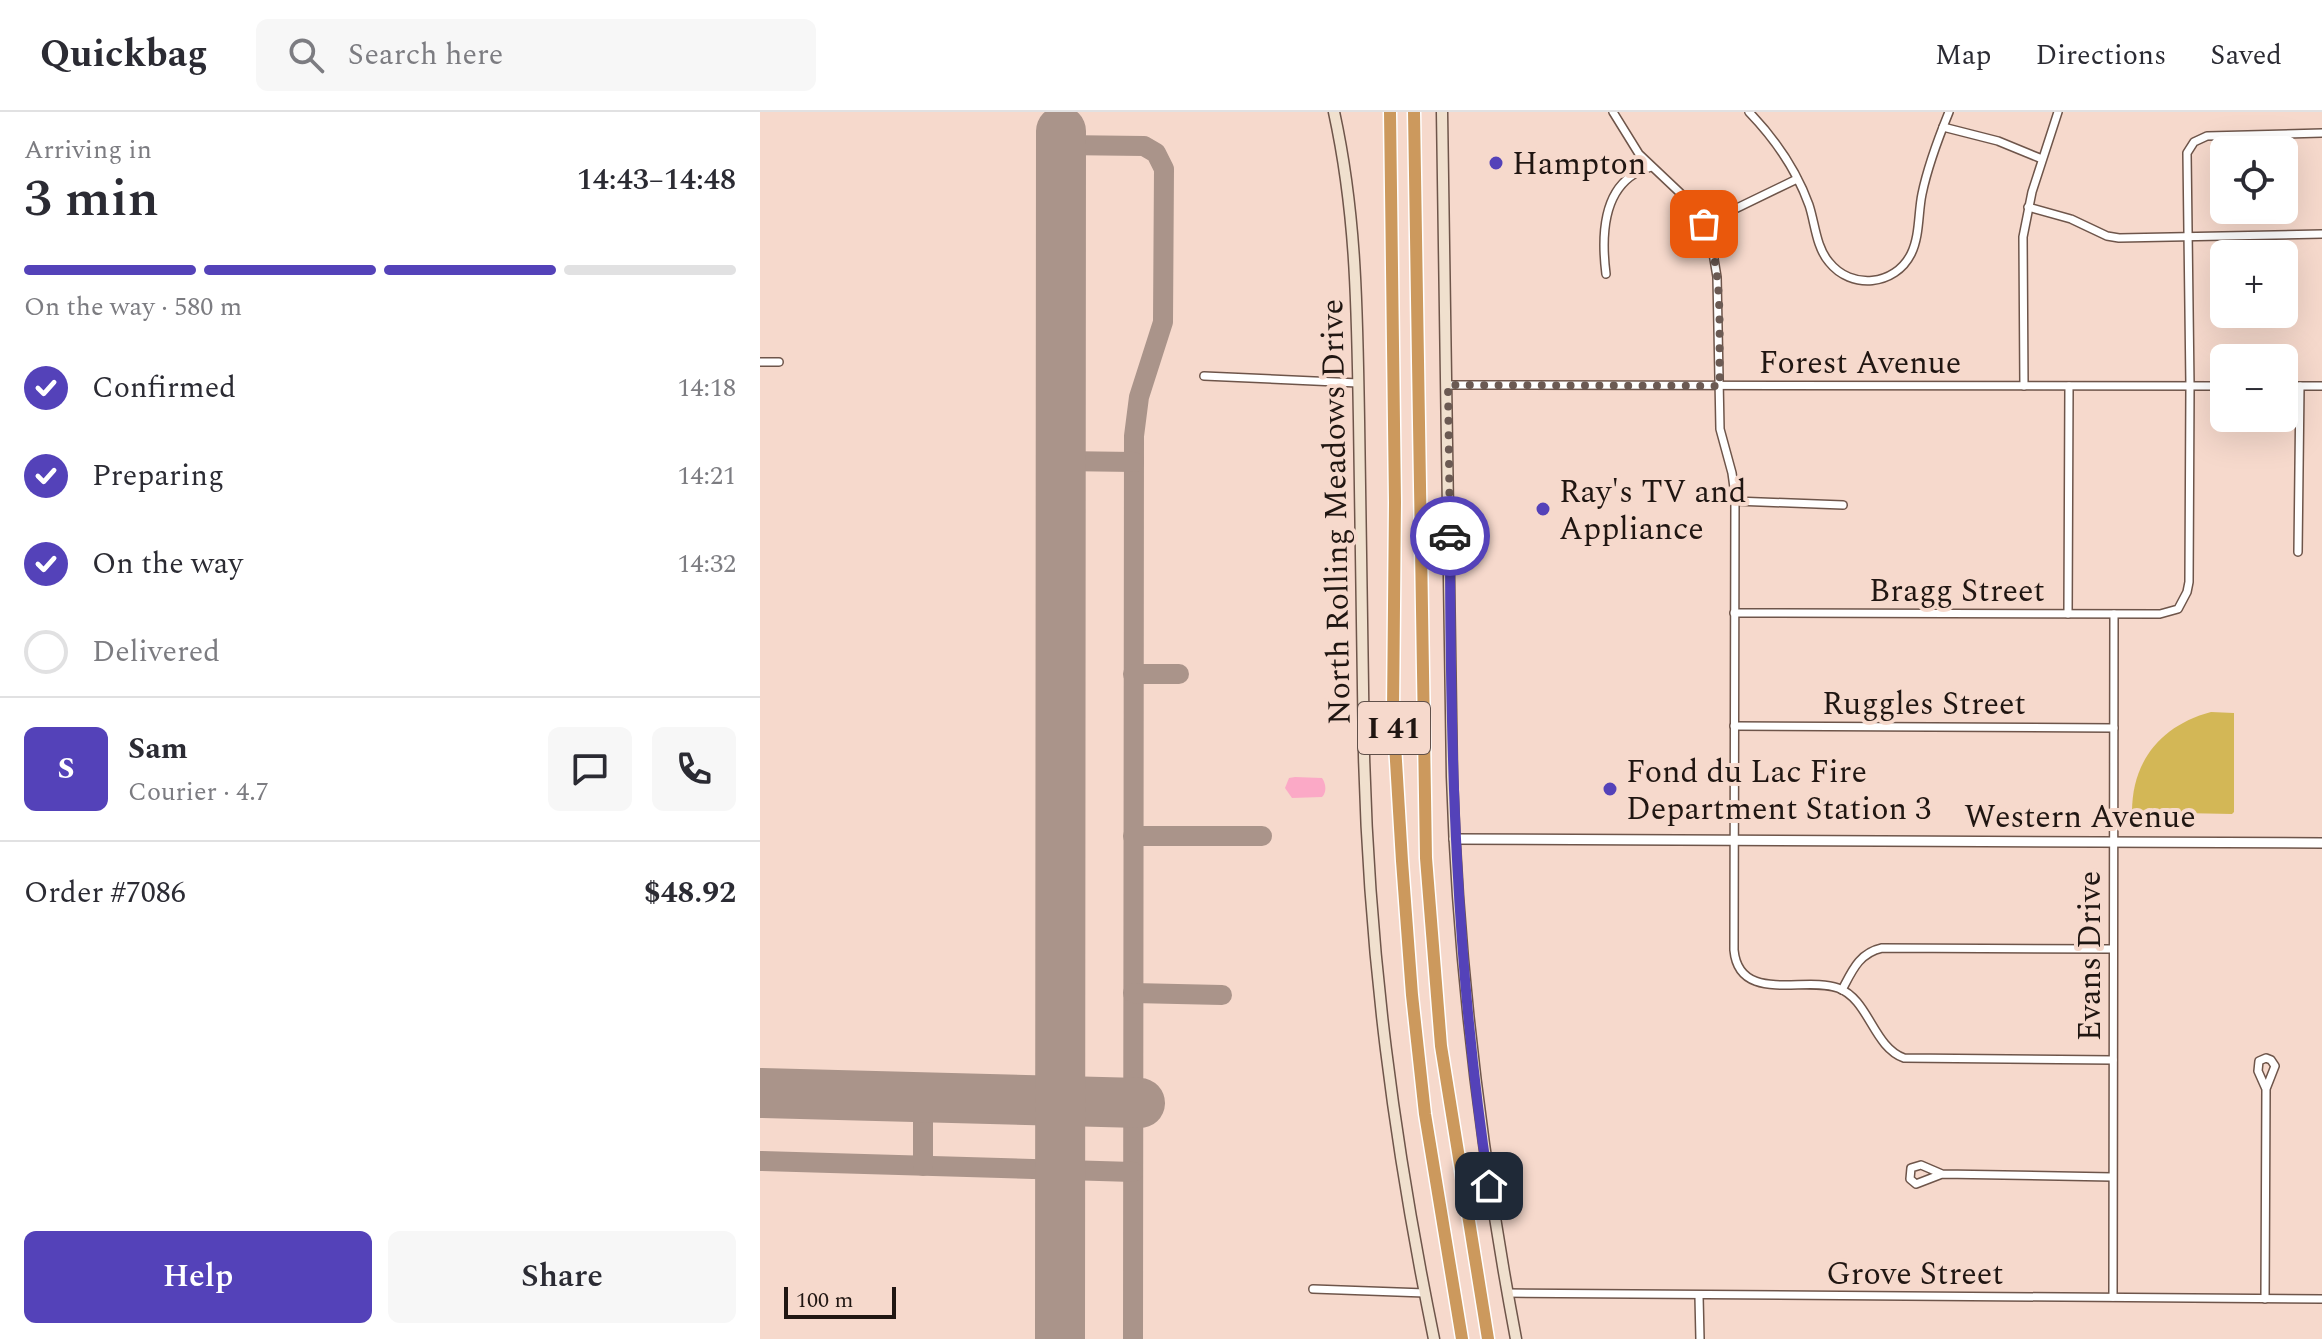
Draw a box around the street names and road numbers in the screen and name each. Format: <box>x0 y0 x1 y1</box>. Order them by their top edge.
street label: North Rolling Meadows Drive <box>1308 299 1365 725</box>
street label: Forest Avenue <box>1759 339 1961 388</box>
street label: Bragg Street <box>1869 567 2045 616</box>
street label: Ruggles Street <box>1822 680 2026 729</box>
road number: I 41 <box>1358 702 1430 754</box>
street label: Western Avenue <box>1964 793 2196 842</box>
street label: Evans Drive <box>2066 871 2115 1041</box>
street label: Grove Street <box>1826 1250 2004 1299</box>

